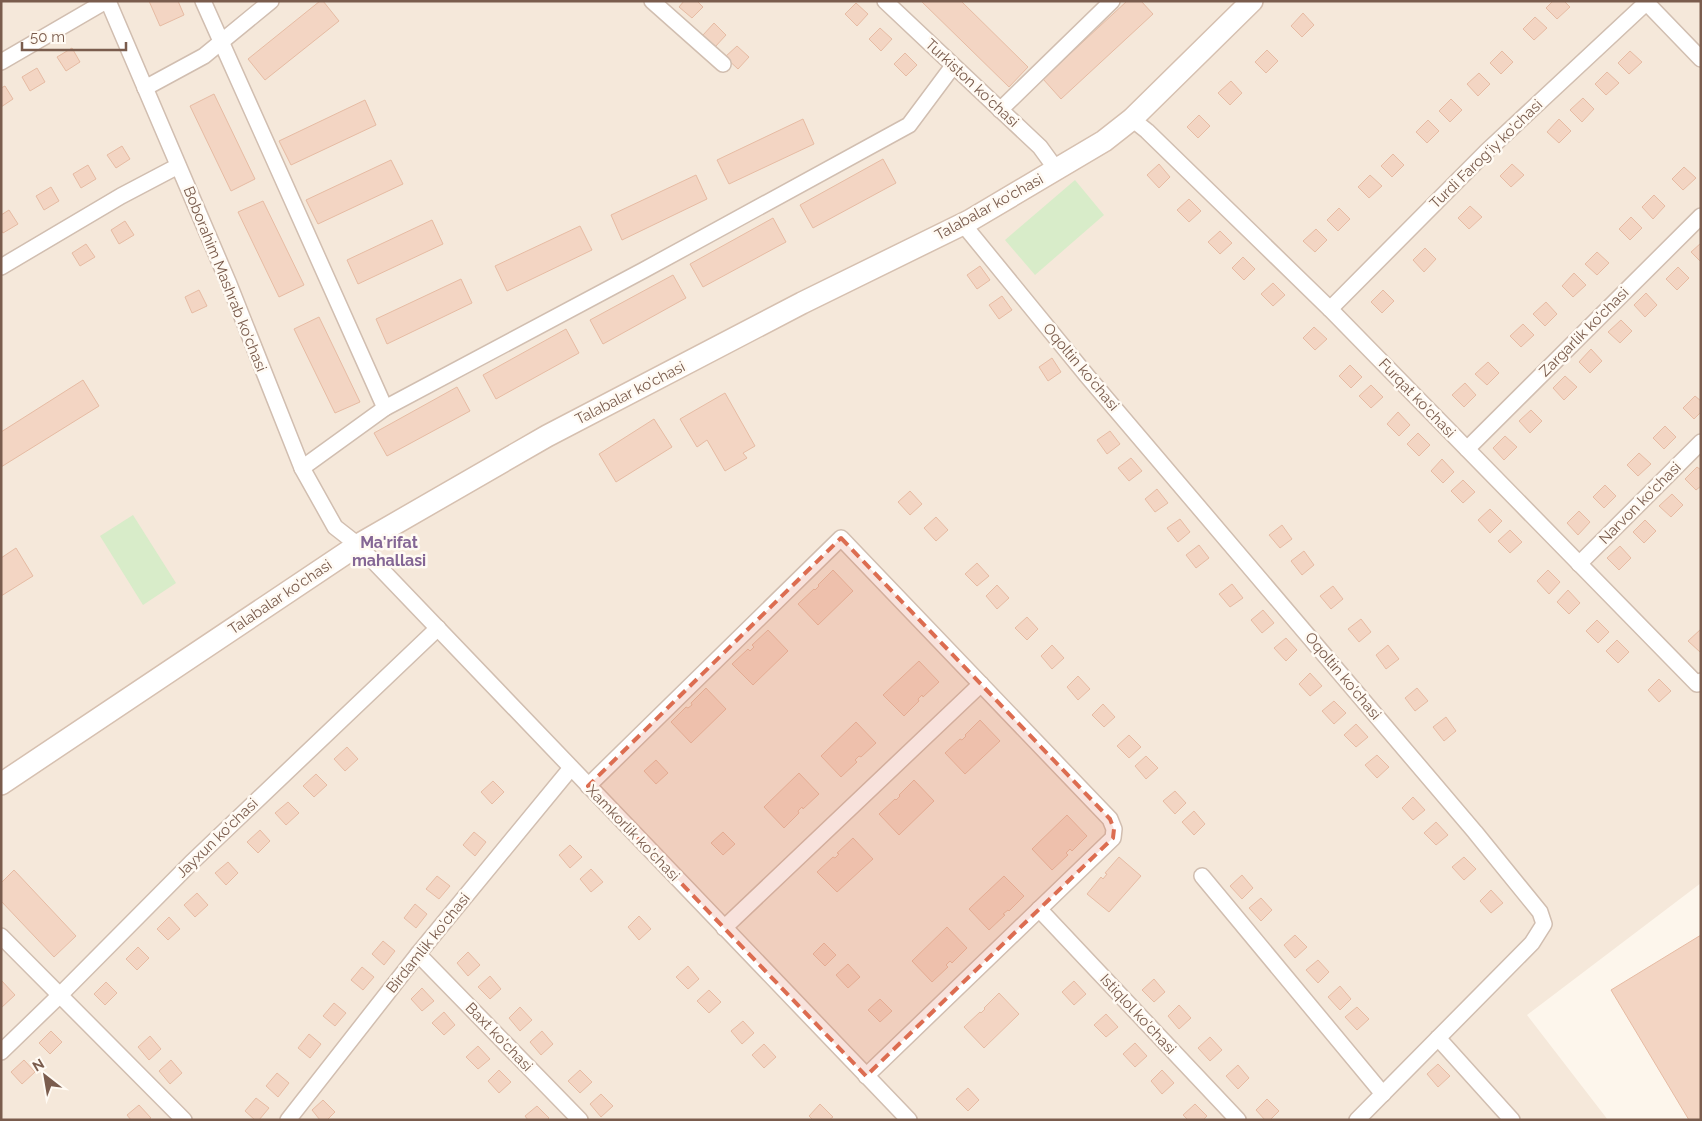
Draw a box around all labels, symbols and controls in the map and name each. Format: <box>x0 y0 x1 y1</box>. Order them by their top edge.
scale bar <box>22 20 126 52</box>
text: 50 m <box>30 28 65 46</box>
street label: Turkiston ko'chasi <box>922 35 1022 131</box>
street label: Turdi Farog‘iy ko'chasi <box>1426 96 1546 212</box>
street label: Talabalar ko'chasi <box>932 170 1046 244</box>
street label: Boborahim Mashrab ko'chasi <box>180 184 270 374</box>
street label: Zargarlik ko'chasi <box>1536 284 1632 380</box>
street label: Oqoltin ko'chasi <box>1039 320 1123 414</box>
street label: Furqat ko'chasi <box>1375 355 1459 441</box>
street label: Talabalar ko'chasi <box>572 358 688 428</box>
street label: Narvon ko'chasi <box>1595 458 1685 548</box>
district label: Ma'rifat mahallasi <box>352 533 426 570</box>
street label: Talabalar ko'chasi <box>225 556 335 638</box>
street label: Oqoltin ko'chasi <box>1301 629 1385 723</box>
street label: Xamkorlik ko'chasi <box>583 781 683 885</box>
street label: Jayxun ko'chasi <box>172 795 262 881</box>
street label: Birdamlik ko'chasi <box>382 890 474 996</box>
street label: Istiqlol ko'chasi <box>1096 970 1180 1058</box>
street label: Baxt ko'chasi <box>462 999 536 1075</box>
north arrow <box>20 1051 70 1101</box>
text: N <box>30 1055 47 1074</box>

